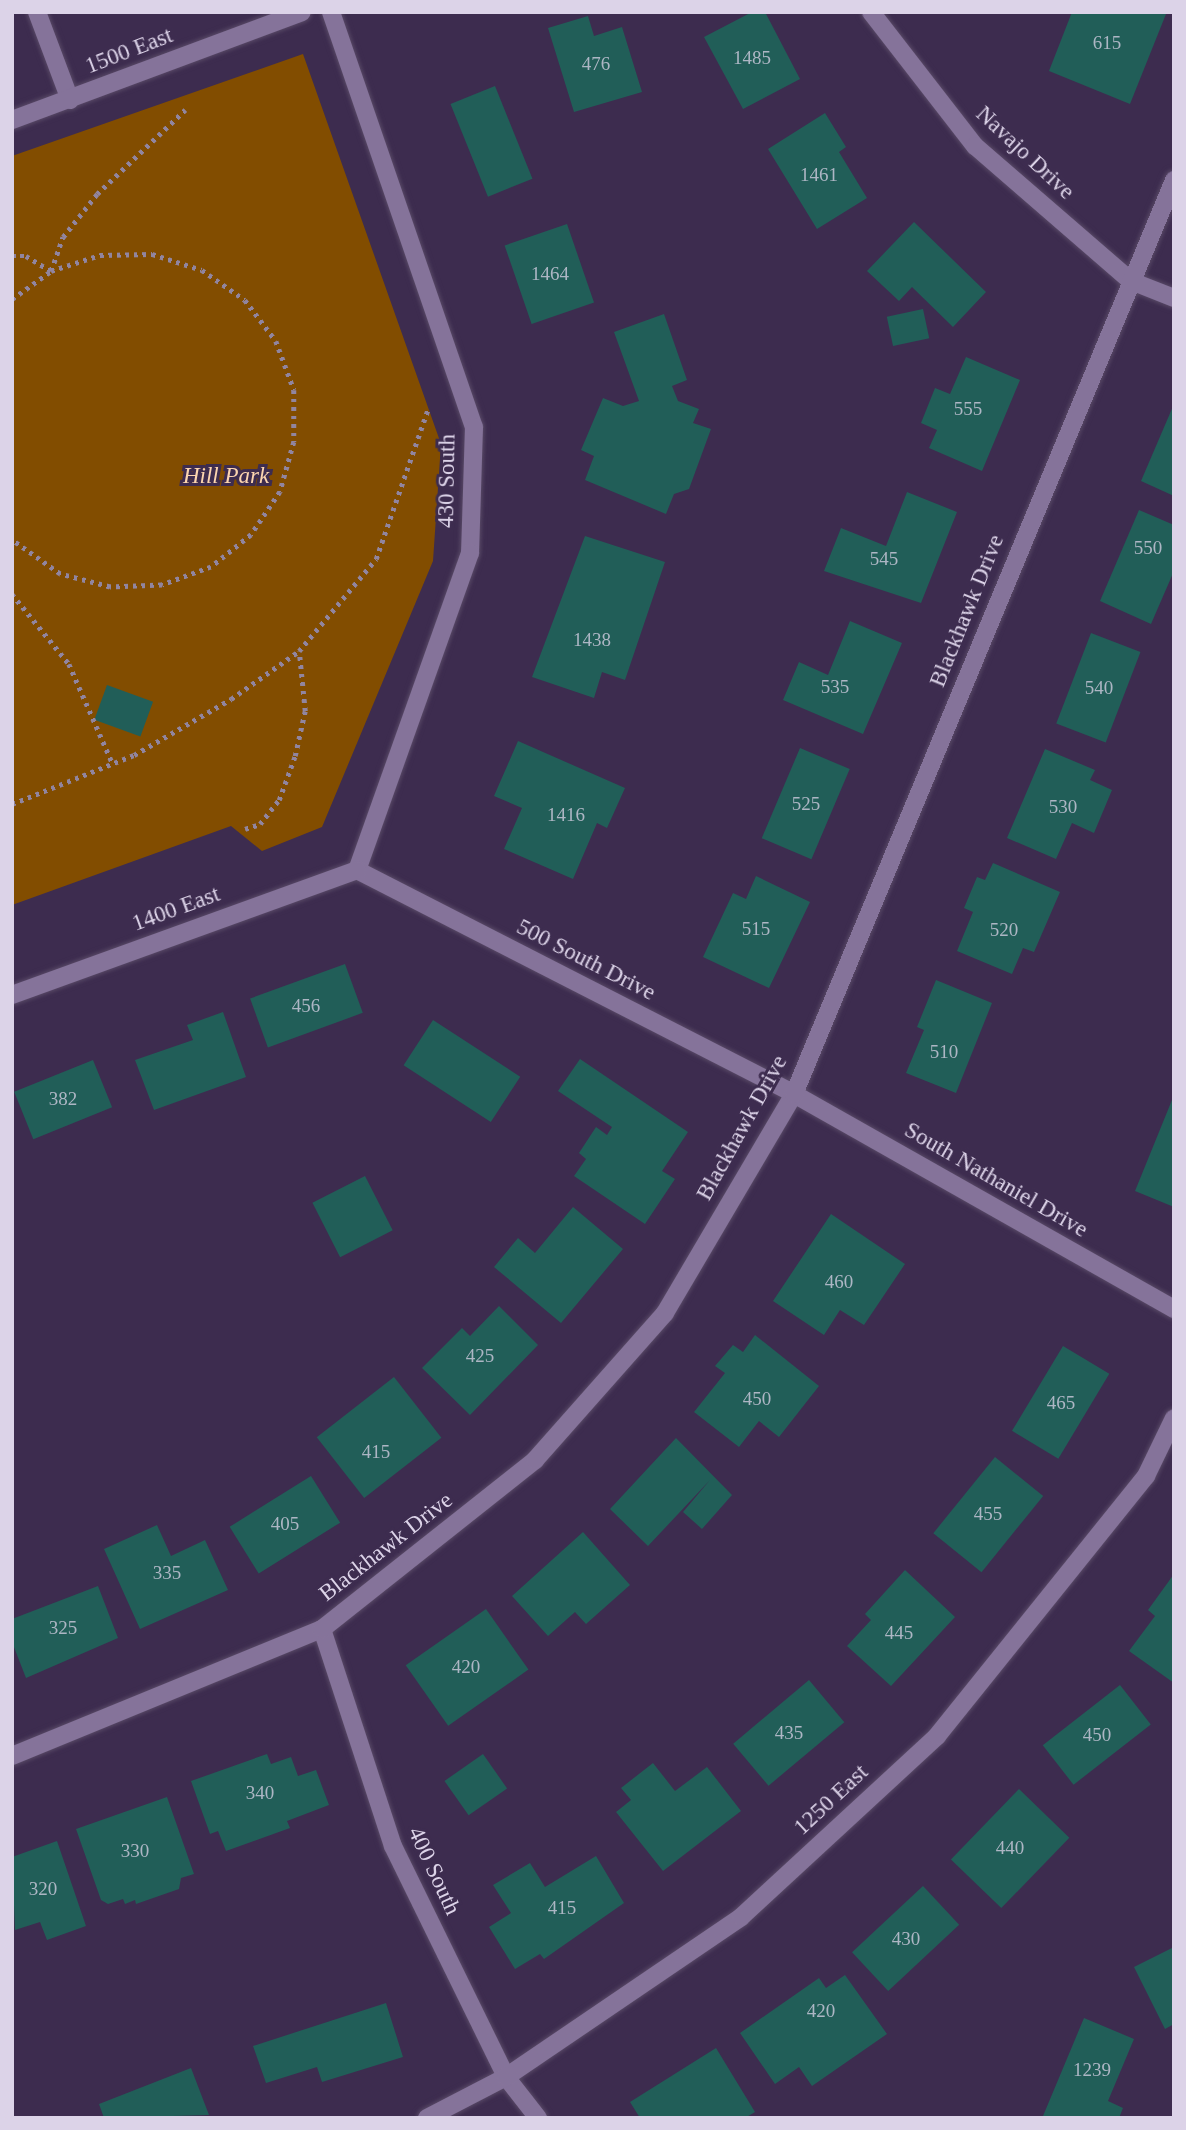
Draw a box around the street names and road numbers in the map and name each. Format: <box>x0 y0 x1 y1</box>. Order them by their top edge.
street label: 1500 East <box>81 22 177 80</box>
street label: Navajo Drive <box>970 100 1080 206</box>
street label: 430 South <box>432 434 462 528</box>
street label: Blackhawk Drive <box>924 531 1010 691</box>
street label: 1400 East <box>128 880 224 938</box>
street label: 500 South Drive <box>512 913 660 1007</box>
street label: Blackhawk Drive <box>691 1051 793 1205</box>
street label: South Nathaniel Drive <box>899 1116 1093 1244</box>
street label: Blackhawk Drive <box>314 1486 458 1608</box>
street label: 1250 East <box>788 1759 874 1841</box>
street label: 400 South <box>402 1823 466 1919</box>

